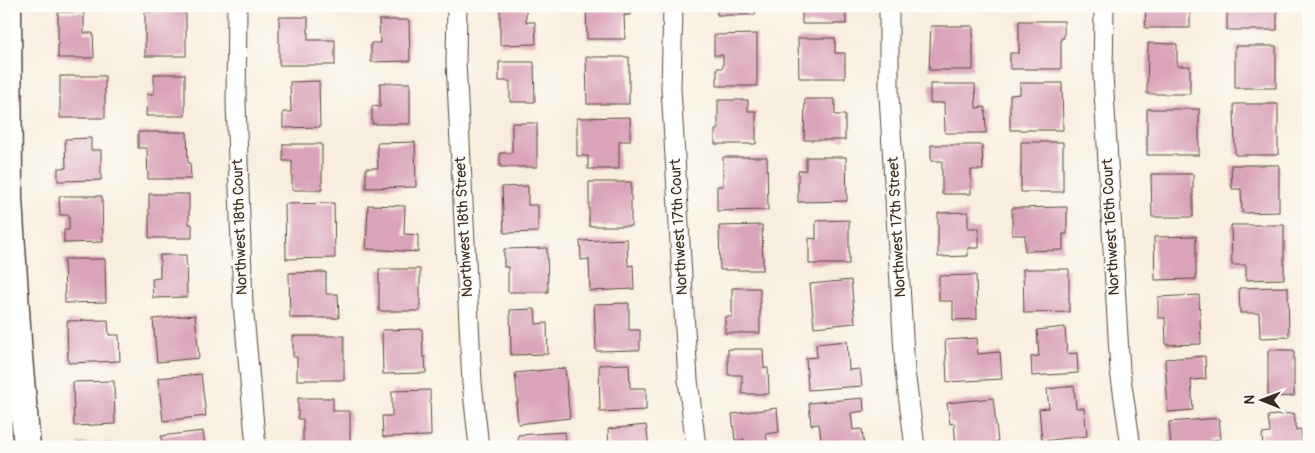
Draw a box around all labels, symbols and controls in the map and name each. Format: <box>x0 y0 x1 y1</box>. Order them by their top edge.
street label: Northwest 18th Street <box>451 155 477 298</box>
street label: Northwest 17th Street <box>884 155 910 298</box>
street label: Northwest 17th Court <box>666 157 692 296</box>
street label: Northwest 16th Court <box>1098 157 1124 296</box>
street label: Northwest 18th Court <box>228 158 252 295</box>
north arrow <box>1238 376 1288 426</box>
text: N <box>1241 395 1258 405</box>

